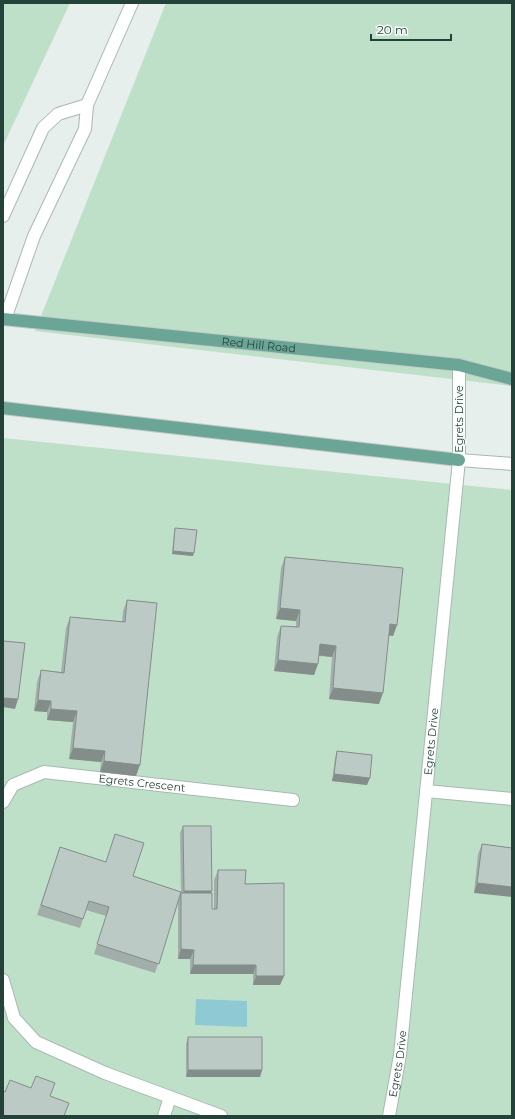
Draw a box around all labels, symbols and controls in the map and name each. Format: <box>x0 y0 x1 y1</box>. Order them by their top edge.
scale bar <box>371 16 451 42</box>
text: 20 m <box>377 22 408 37</box>
street label: Red Hill Road <box>221 334 296 355</box>
street label: Egrets Drive <box>452 385 466 453</box>
street label: Egrets Drive <box>421 707 441 776</box>
street label: Egrets Crescent <box>98 771 187 795</box>
street label: Egrets Drive <box>386 1029 409 1098</box>

